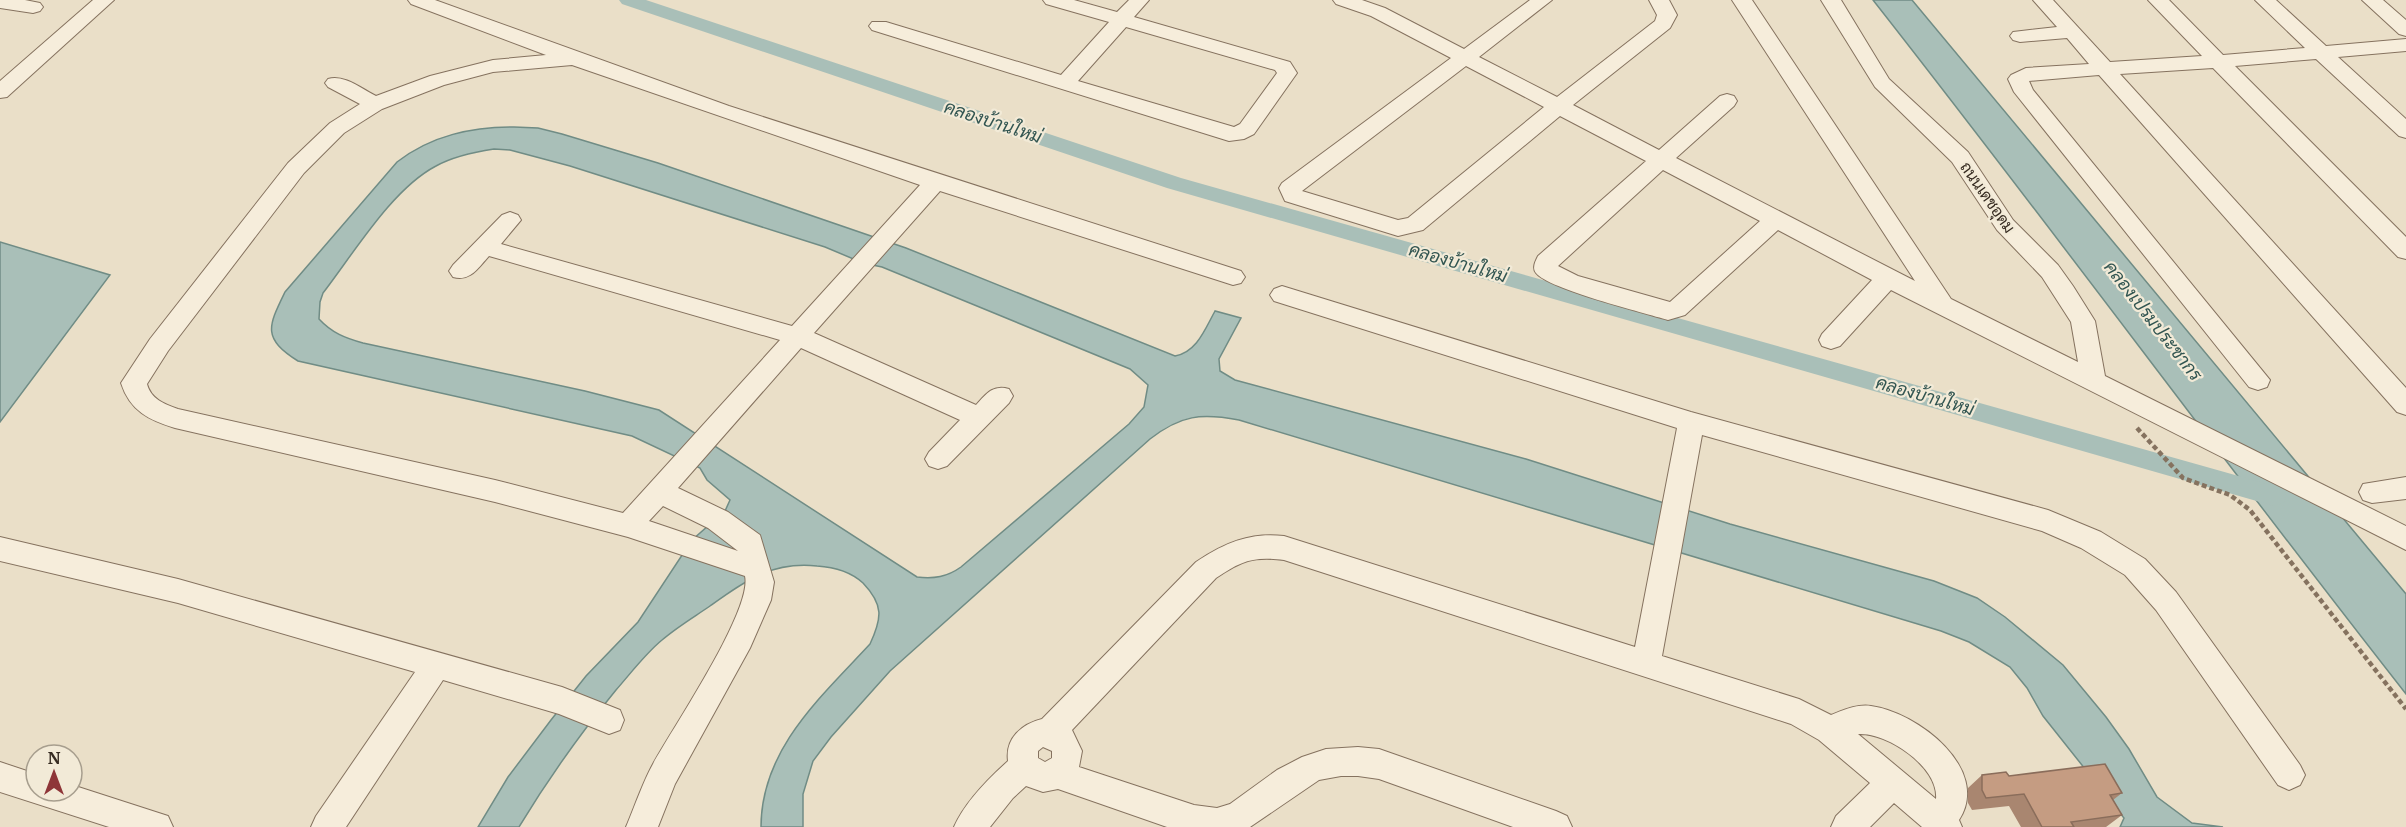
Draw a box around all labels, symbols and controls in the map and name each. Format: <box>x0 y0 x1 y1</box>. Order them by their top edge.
water label: คลองบ้านใหม่ <box>941 94 1046 148</box>
street label: ถนนเดชอุดม <box>1955 157 2020 238</box>
water label: คลองบ้านใหม่ <box>1406 237 1511 288</box>
water label: คลองเปรมประชากร <box>2099 256 2208 386</box>
water label: คลองบ้านใหม่ <box>1873 370 1978 421</box>
north arrow <box>24 743 84 803</box>
text: N <box>48 748 61 768</box>

